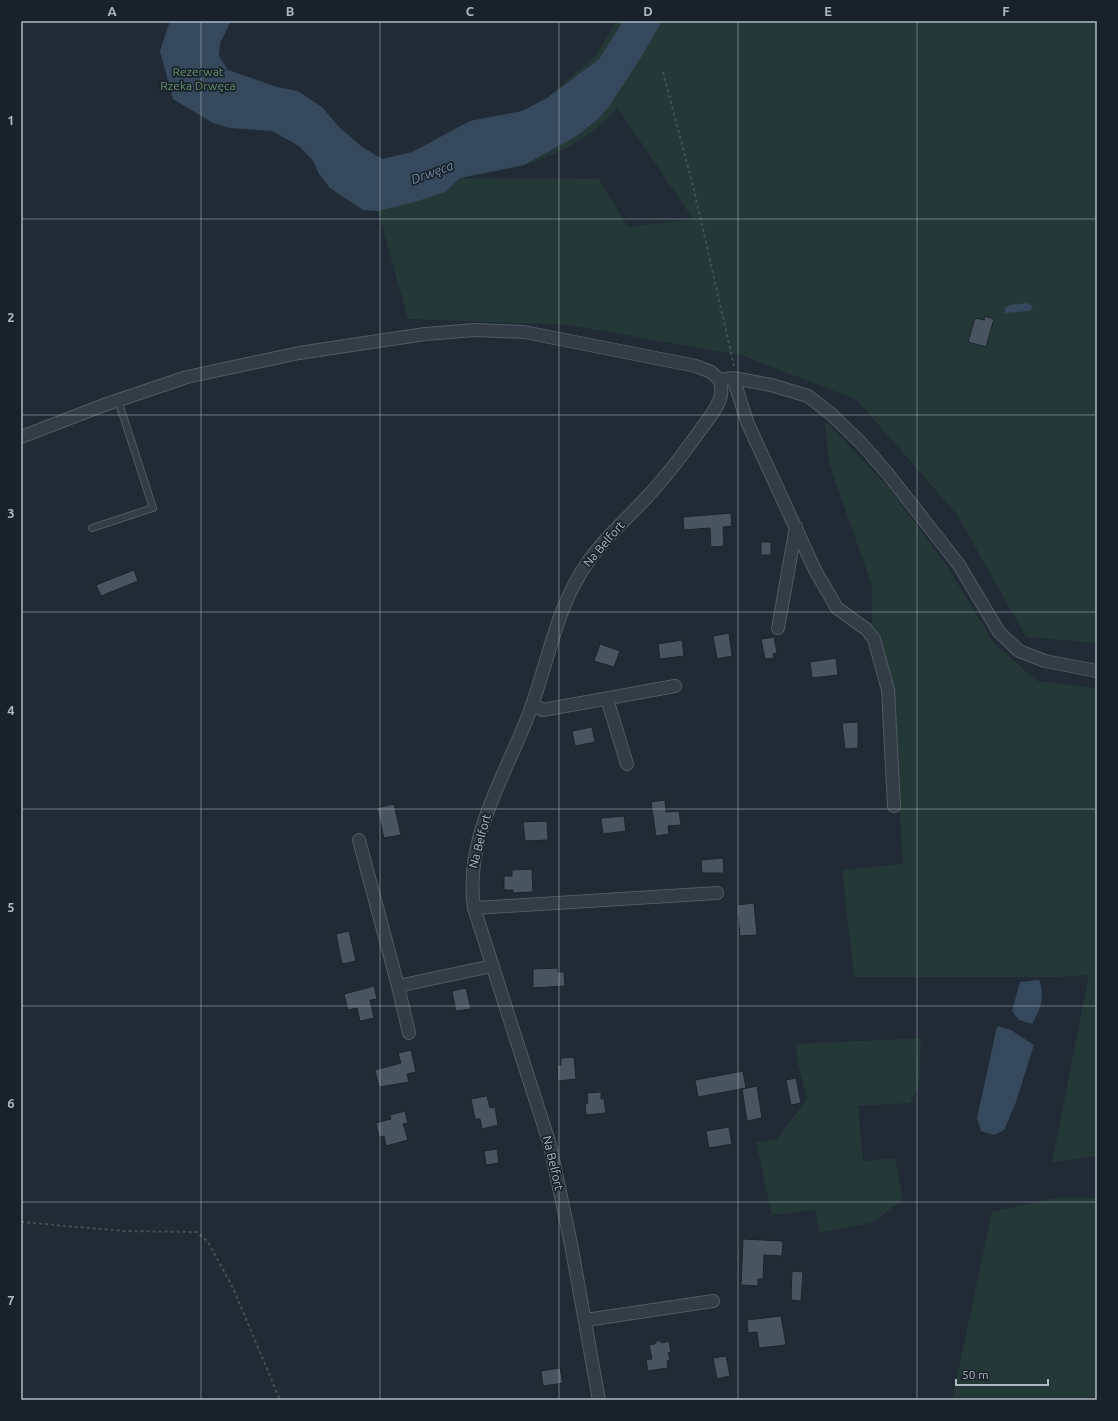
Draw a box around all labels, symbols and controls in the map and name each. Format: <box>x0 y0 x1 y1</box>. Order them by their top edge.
text: A <box>107 4 117 18</box>
text: B <box>286 4 295 18</box>
text: C <box>466 4 475 18</box>
text: D <box>643 4 653 18</box>
text: E <box>824 4 832 18</box>
text: F <box>1002 4 1010 18</box>
park label: Rezerwat Rzeka Drwęca <box>160 65 236 92</box>
text: 1 <box>7 113 15 127</box>
water label: Drwęca <box>409 158 455 186</box>
text: 2 <box>7 310 15 324</box>
text: 3 <box>7 506 15 520</box>
street label: Na Belfort <box>580 518 627 569</box>
text: 4 <box>7 703 15 717</box>
street label: Na Belfort <box>466 812 493 869</box>
text: 5 <box>7 900 15 914</box>
text: 6 <box>7 1096 15 1110</box>
street label: Na Belfort <box>541 1134 566 1192</box>
text: 7 <box>7 1293 15 1307</box>
scale bar <box>956 1361 1048 1387</box>
text: 50 m <box>962 1368 989 1381</box>

